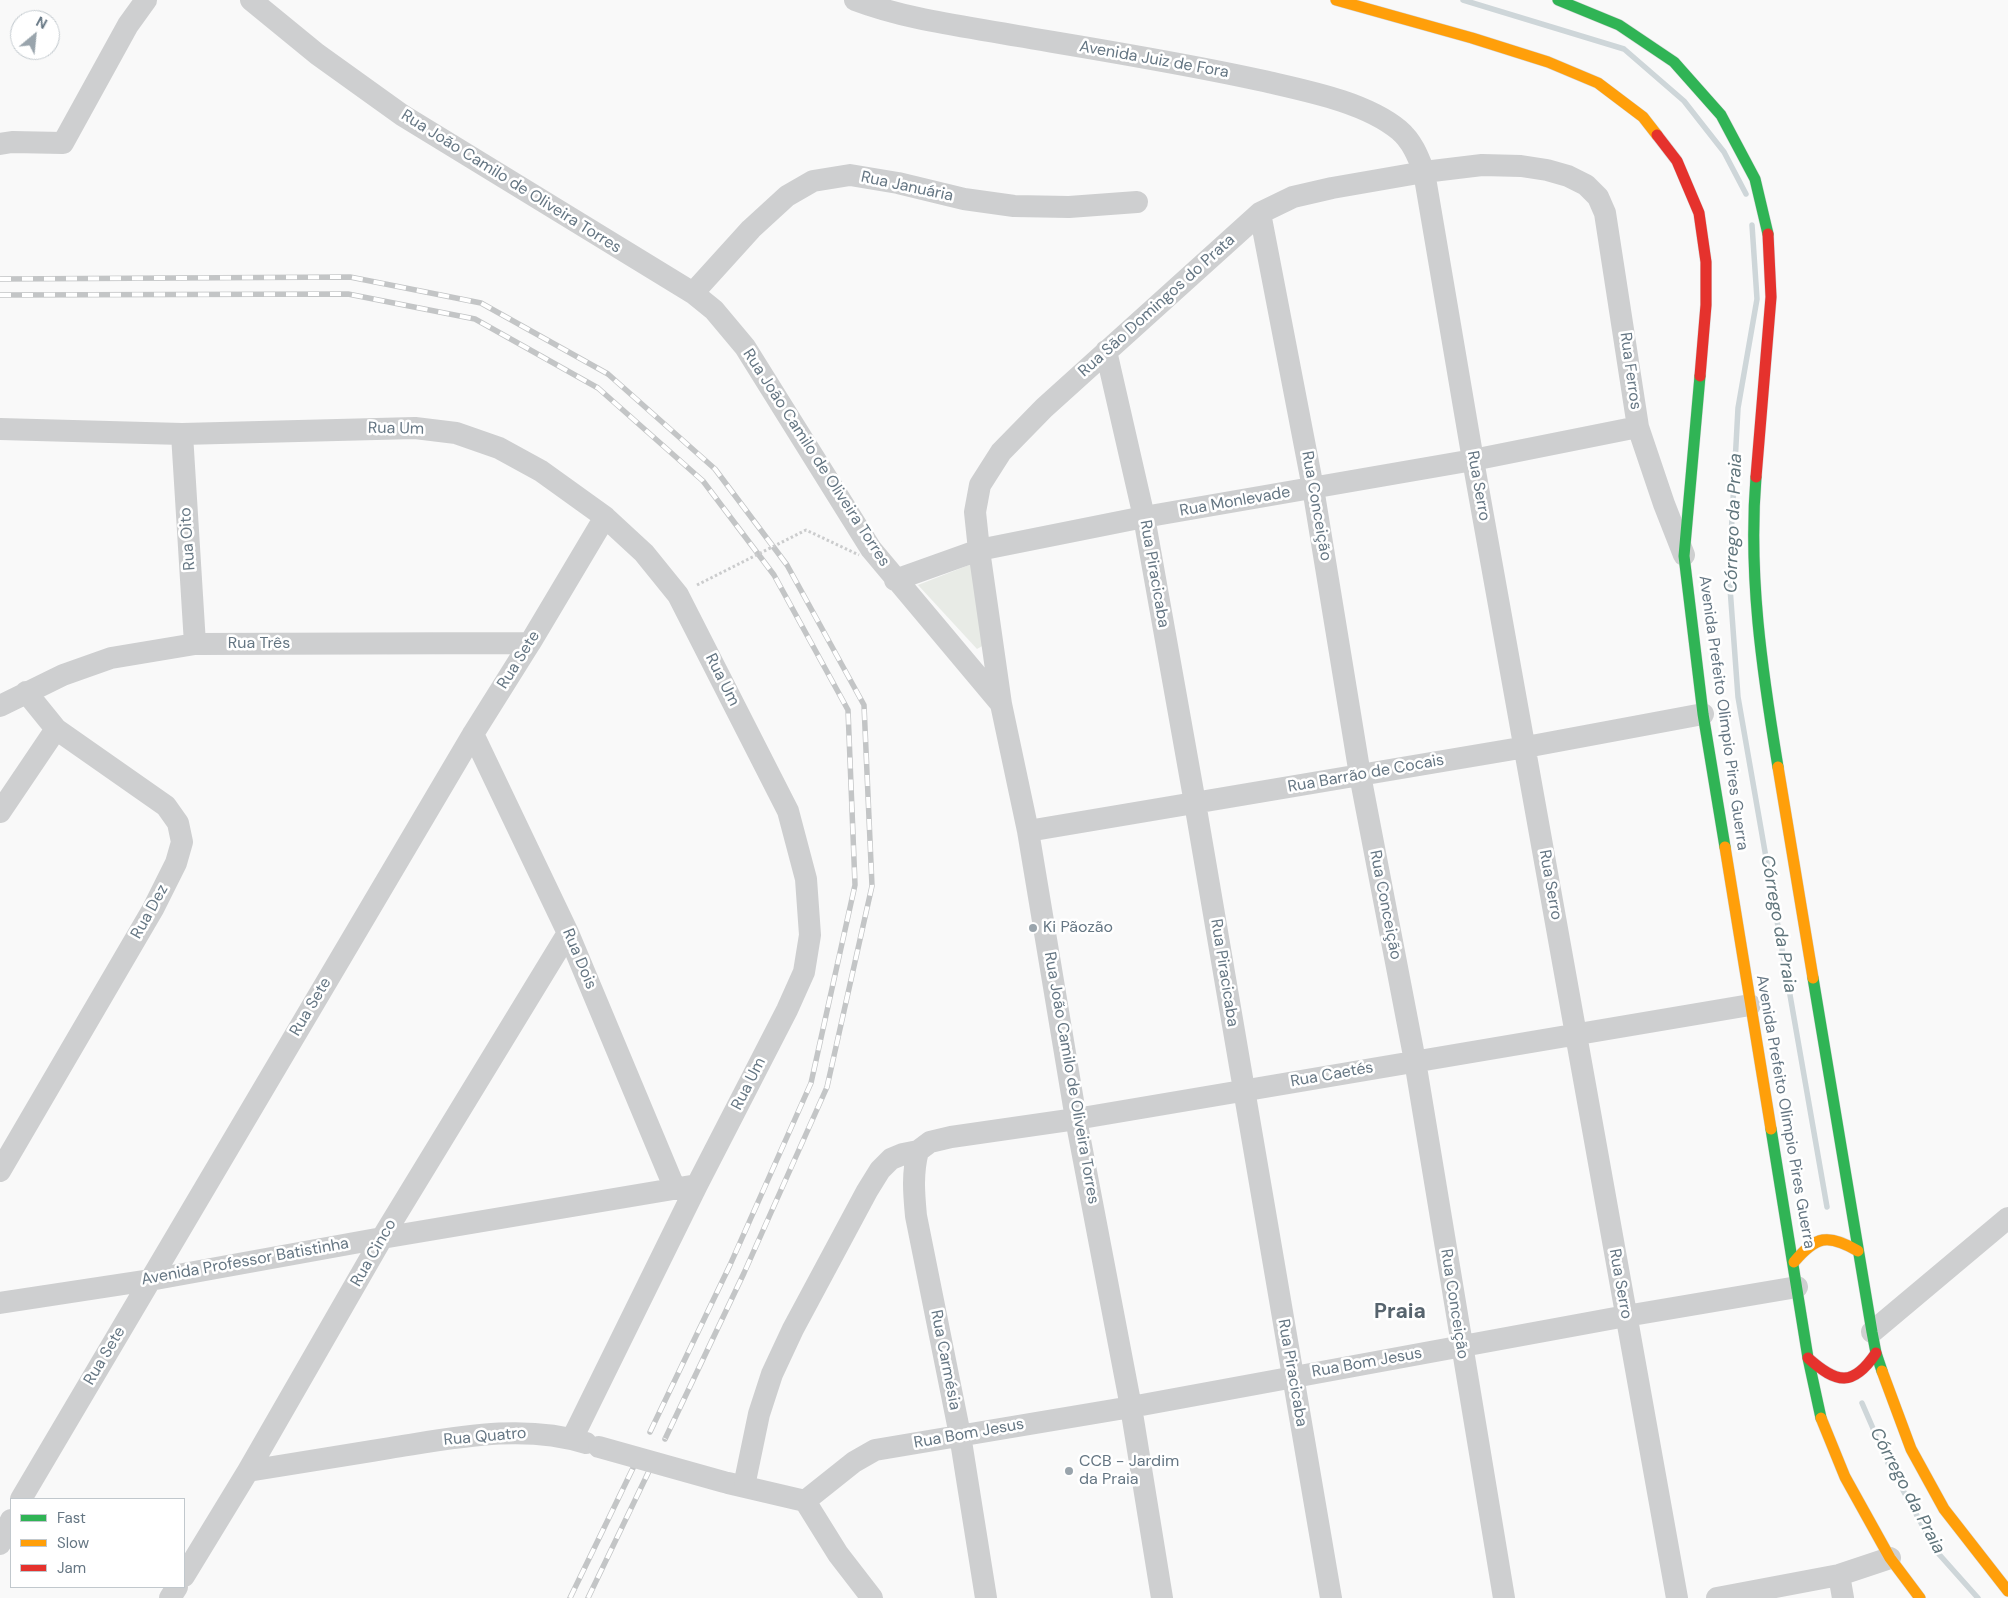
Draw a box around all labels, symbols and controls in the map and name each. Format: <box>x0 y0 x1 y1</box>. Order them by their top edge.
north arrow <box>10 10 60 60</box>
text: N <box>33 12 50 33</box>
street label: Avenida Juiz de Fora <box>1078 37 1230 83</box>
street label: Rua João Camilo de Oliveira Torres <box>397 106 625 258</box>
street label: Rua Januária <box>859 168 955 206</box>
street label: Rua São Domingos do Prata <box>1075 231 1239 381</box>
street label: Rua Ferros <box>1615 331 1645 411</box>
street label: Rua João Camilo de Oliveira Torres <box>738 345 894 571</box>
street label: Rua Um <box>368 419 424 439</box>
street label: Rua Serro <box>1462 449 1494 523</box>
street label: Rua Conceição <box>1297 450 1335 562</box>
water label: Córrego da Praia <box>1721 453 1747 593</box>
street label: Rua Monlevade <box>1178 483 1292 521</box>
street label: Rua Oito <box>176 507 200 571</box>
street label: Rua Piracicaba <box>1135 519 1173 629</box>
street label: Avenida Prefeito Olimpio Pires Guerra <box>1694 574 1752 852</box>
street label: Rua Sete <box>494 627 544 693</box>
street label: Rua Três <box>228 634 290 654</box>
street label: Rua Um <box>701 651 743 709</box>
street label: Rua Barrão de Cocais <box>1286 751 1446 797</box>
street label: Rua Serro <box>1534 848 1566 922</box>
street label: Rua Conceição <box>1365 849 1405 961</box>
water label: Córrego da Praia <box>1755 853 1801 995</box>
street label: Rua Dez <box>127 882 173 942</box>
place label: Ki Pãozão <box>1043 918 1113 938</box>
street label: Rua Piracicaba <box>1206 918 1242 1028</box>
marker: Ki Pãozão <box>1027 922 1039 934</box>
street label: Rua Dois <box>558 926 600 992</box>
street label: Rua João Camilo de Oliveira Torres <box>1039 950 1103 1206</box>
street label: Rua Sete <box>286 974 336 1040</box>
street label: Avenida Prefeito Olimpio Pires Guerra <box>1751 974 1819 1250</box>
street label: Rua Um <box>728 1055 770 1113</box>
street label: Rua Caetés <box>1289 1058 1375 1092</box>
street label: Rua Cinco <box>347 1216 401 1290</box>
street label: Avenida Professor Batistinha <box>140 1234 350 1290</box>
street label: Rua Serro <box>1604 1247 1636 1321</box>
street label: Rua Conceição <box>1436 1248 1472 1360</box>
district label: Praia <box>1374 1299 1426 1325</box>
street label: Rua Carmésia <box>926 1308 964 1412</box>
street label: Rua Piracicaba <box>1273 1318 1311 1428</box>
street label: Rua Sete <box>80 1323 130 1389</box>
street label: Rua Bom Jesus <box>1310 1344 1424 1382</box>
street label: Rua Bom Jesus <box>912 1415 1026 1453</box>
street label: Rua Quatro <box>443 1424 527 1450</box>
water label: Córrego da Praia <box>1865 1424 1949 1558</box>
place label: CCB - Jardim da Praia <box>1079 1452 1179 1490</box>
marker: CCB - Jardim da Praia <box>1063 1465 1075 1477</box>
legend <box>10 1498 185 1588</box>
text: Fast <box>57 1508 86 1528</box>
text: Slow <box>57 1533 89 1553</box>
text: Jam <box>57 1558 86 1578</box>

